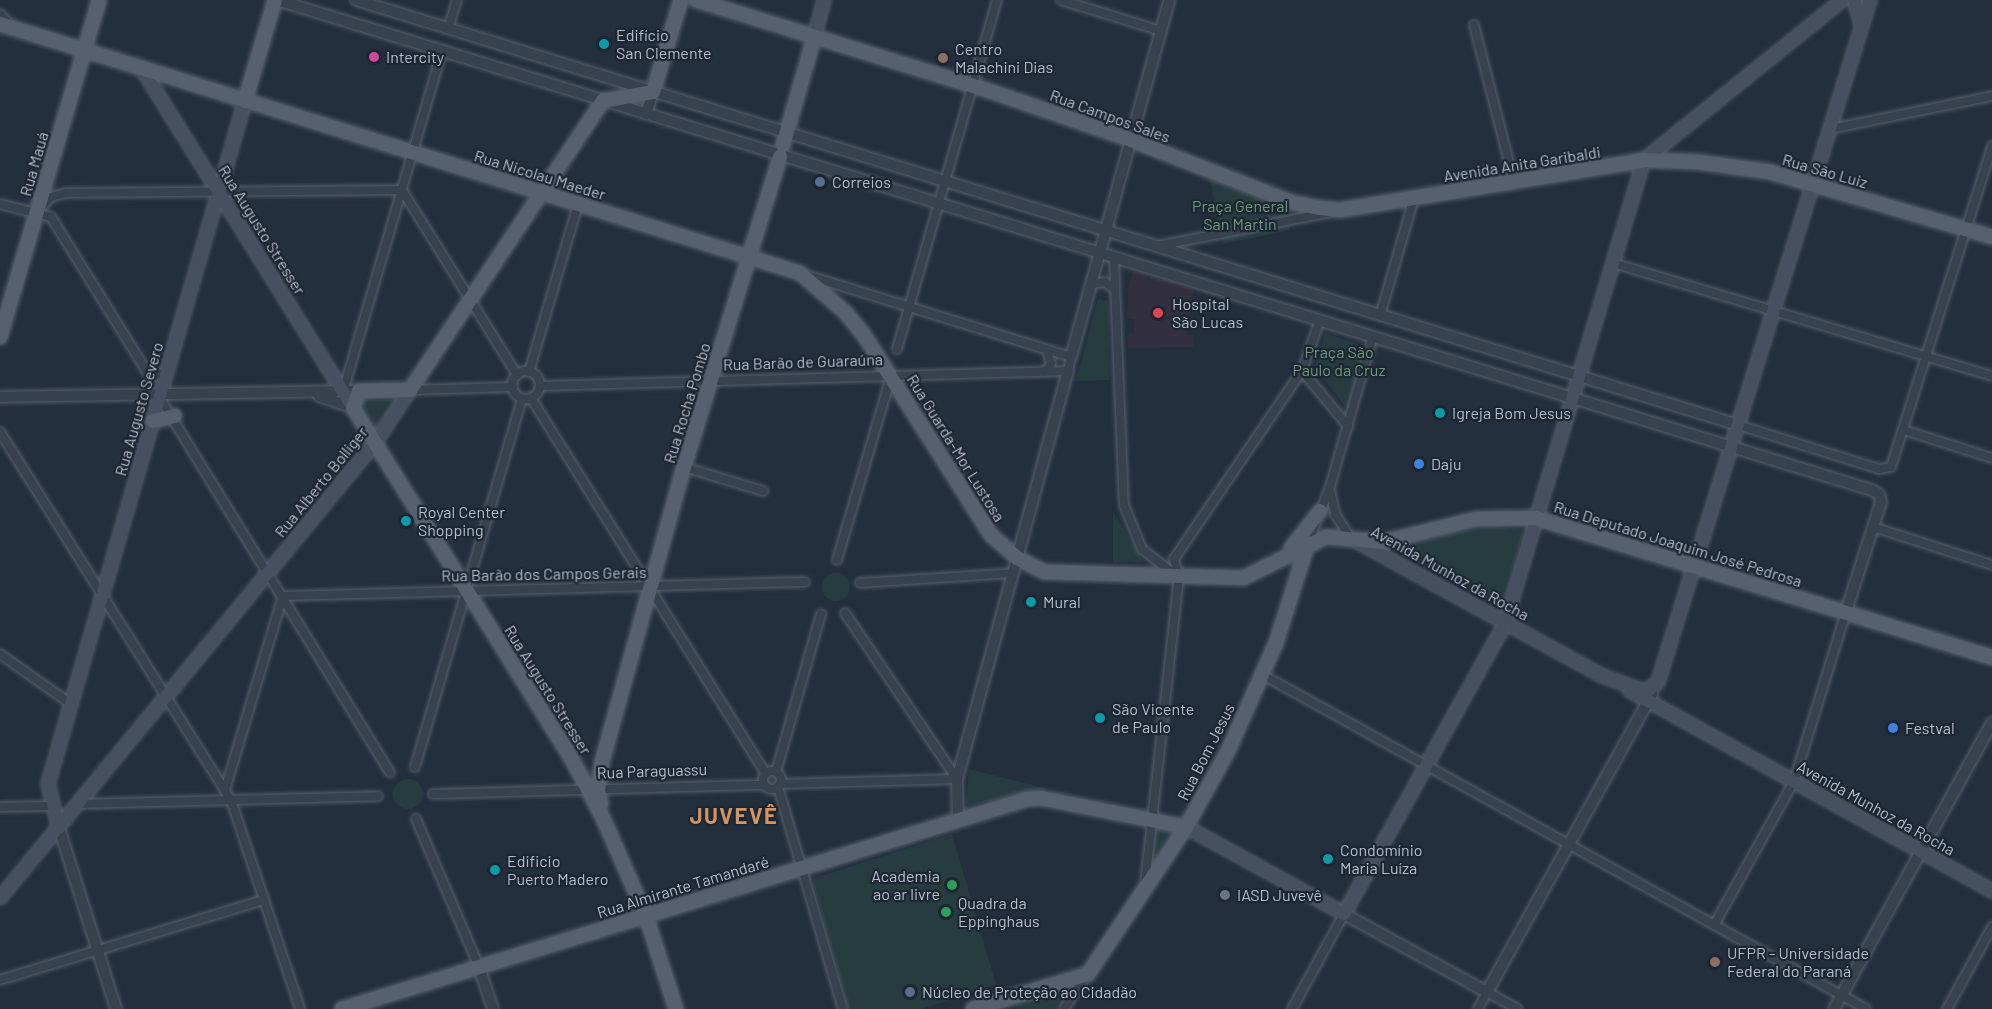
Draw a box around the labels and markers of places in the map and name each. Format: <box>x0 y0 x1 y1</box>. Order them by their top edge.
place label: Edifício San Clemente <box>616 25 712 63</box>
marker: Edifício San Clemente <box>597 37 611 51</box>
place label: Centro Malachini Dias <box>955 39 1053 77</box>
place label: Intercity <box>386 47 444 67</box>
marker: Intercity <box>367 50 381 64</box>
marker: Centro Malachini Dias <box>936 51 950 65</box>
place label: Correios <box>832 172 891 192</box>
marker: Correios <box>813 175 827 189</box>
place label: Hospital São Lucas <box>1172 294 1243 332</box>
marker: Hospital São Lucas <box>1149 304 1167 322</box>
place label: Igreja Bom Jesus <box>1452 403 1571 423</box>
marker: Igreja Bom Jesus <box>1433 406 1447 420</box>
place label: Daju <box>1431 454 1461 474</box>
marker: Daju <box>1412 457 1426 471</box>
place label: Royal Center Shopping <box>418 502 505 540</box>
marker: Royal Center Shopping <box>399 514 413 528</box>
place label: Mural <box>1043 592 1081 612</box>
marker: Mural <box>1024 595 1038 609</box>
place label: São Vicente de Paulo <box>1112 699 1194 737</box>
marker: São Vicente de Paulo <box>1093 711 1107 725</box>
place label: Festval <box>1905 718 1955 738</box>
marker: Festval <box>1886 721 1900 735</box>
place label: Condomínio Maria Luíza <box>1340 840 1422 878</box>
place label: Edificio Puerto Madero <box>507 851 608 889</box>
marker: Condomínio Maria Luíza <box>1321 852 1335 866</box>
marker: Edificio Puerto Madero <box>488 863 502 877</box>
place label: Academia ao ar livre <box>871 866 940 904</box>
marker: Academia ao ar livre <box>945 878 959 892</box>
place label: IASD Juvevê <box>1237 885 1322 905</box>
marker: IASD Juvevê <box>1218 888 1232 902</box>
place label: Quadra da Eppinghaus <box>958 893 1040 931</box>
marker: Quadra da Eppinghaus <box>939 905 953 919</box>
place label: UFPR - Universidade Federal do Paraná <box>1727 943 1869 981</box>
marker: UFPR - Universidade Federal do Paraná <box>1708 955 1722 969</box>
place label: Núcleo de Proteção ao Cidadão <box>922 982 1137 1002</box>
marker: Núcleo de Proteção ao Cidadão <box>903 985 917 999</box>

